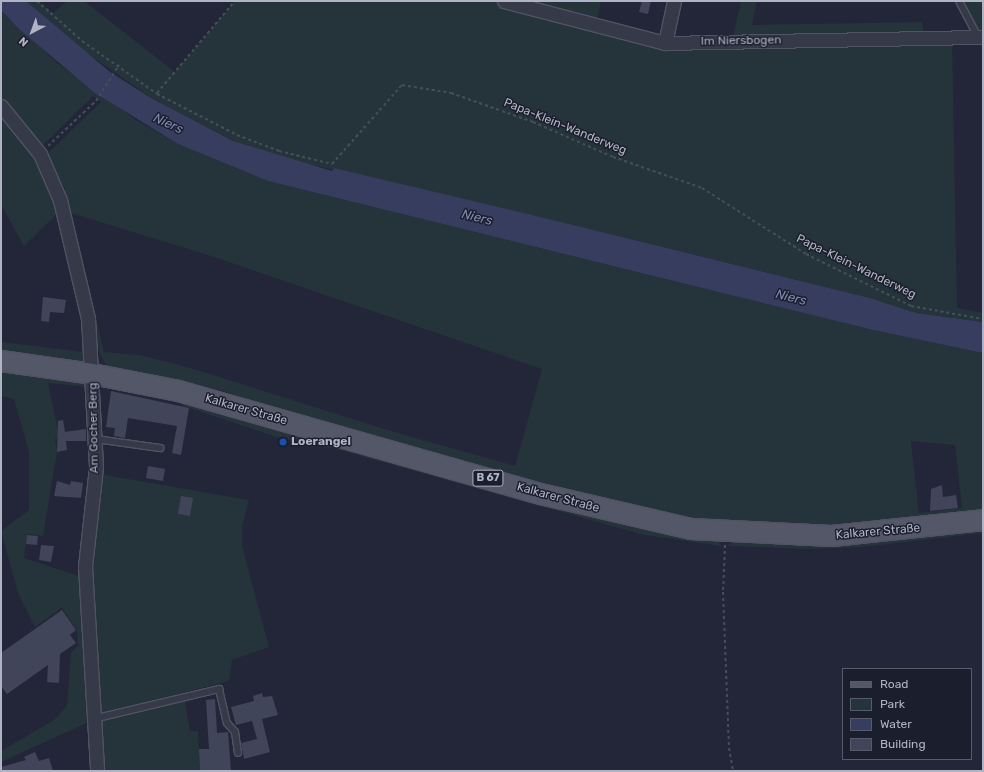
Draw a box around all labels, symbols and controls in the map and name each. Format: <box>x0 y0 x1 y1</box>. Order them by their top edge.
north arrow <box>12 12 52 52</box>
street label: Im Niersbogen <box>701 33 781 49</box>
text: N <box>17 34 31 49</box>
street label: Papa-Klein-Wanderweg <box>501 96 629 158</box>
water label: Niers <box>151 110 185 138</box>
water label: Niers <box>460 207 494 229</box>
street label: Papa-Klein-Wanderweg <box>794 232 918 302</box>
water label: Niers <box>774 287 808 309</box>
street label: Am Gocher Berg <box>86 382 102 474</box>
street label: Kalkarer Straße <box>203 391 289 429</box>
place label: Loerangel <box>291 435 351 449</box>
marker: Loerangel <box>278 437 288 447</box>
road number: B 67 <box>472 469 504 487</box>
street label: Kalkarer Straße <box>515 480 601 516</box>
street label: Kalkarer Straße <box>835 521 921 543</box>
legend <box>842 668 972 760</box>
text: Road <box>880 677 908 691</box>
text: Park <box>880 697 905 711</box>
text: Water <box>880 717 912 731</box>
text: Building <box>880 737 926 751</box>

